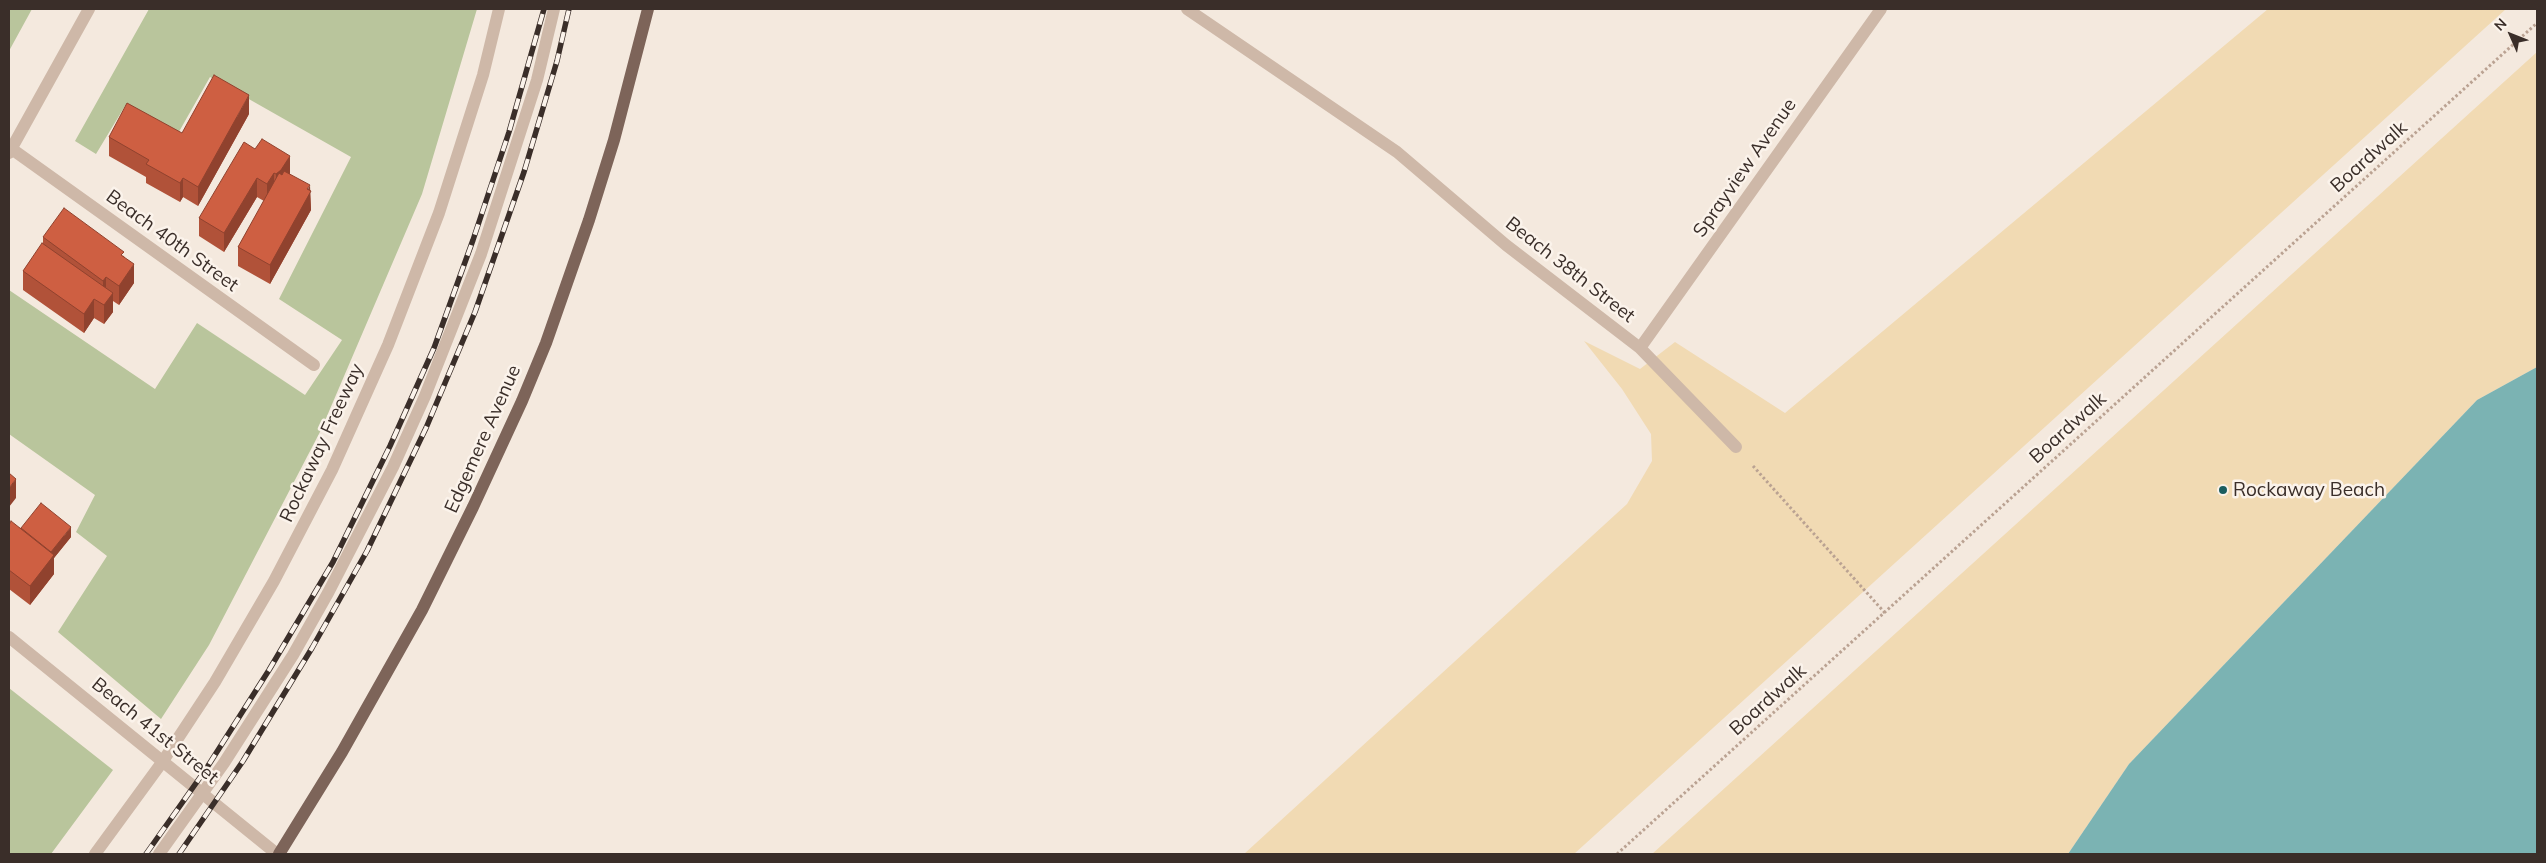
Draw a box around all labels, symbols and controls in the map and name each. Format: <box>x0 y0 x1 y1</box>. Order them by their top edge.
north arrow <box>2486 10 2536 60</box>
text: N <box>2490 15 2510 35</box>
street label: Sprayview Avenue <box>1689 94 1801 242</box>
street label: Boardwalk <box>2326 117 2412 197</box>
street label: Beach 40th Street <box>101 185 243 297</box>
street label: Beach 38th Street <box>1501 212 1639 328</box>
street label: Rockaway Freeway <box>275 360 369 526</box>
street label: Edgemere Avenue <box>440 361 526 517</box>
street label: Boardwalk <box>2025 388 2111 468</box>
place label: Rockaway Beach <box>2233 479 2385 501</box>
marker: Rockaway Beach <box>2217 484 2229 496</box>
street label: Boardwalk <box>1725 660 1811 740</box>
street label: Beach 41st Street <box>87 673 223 789</box>

